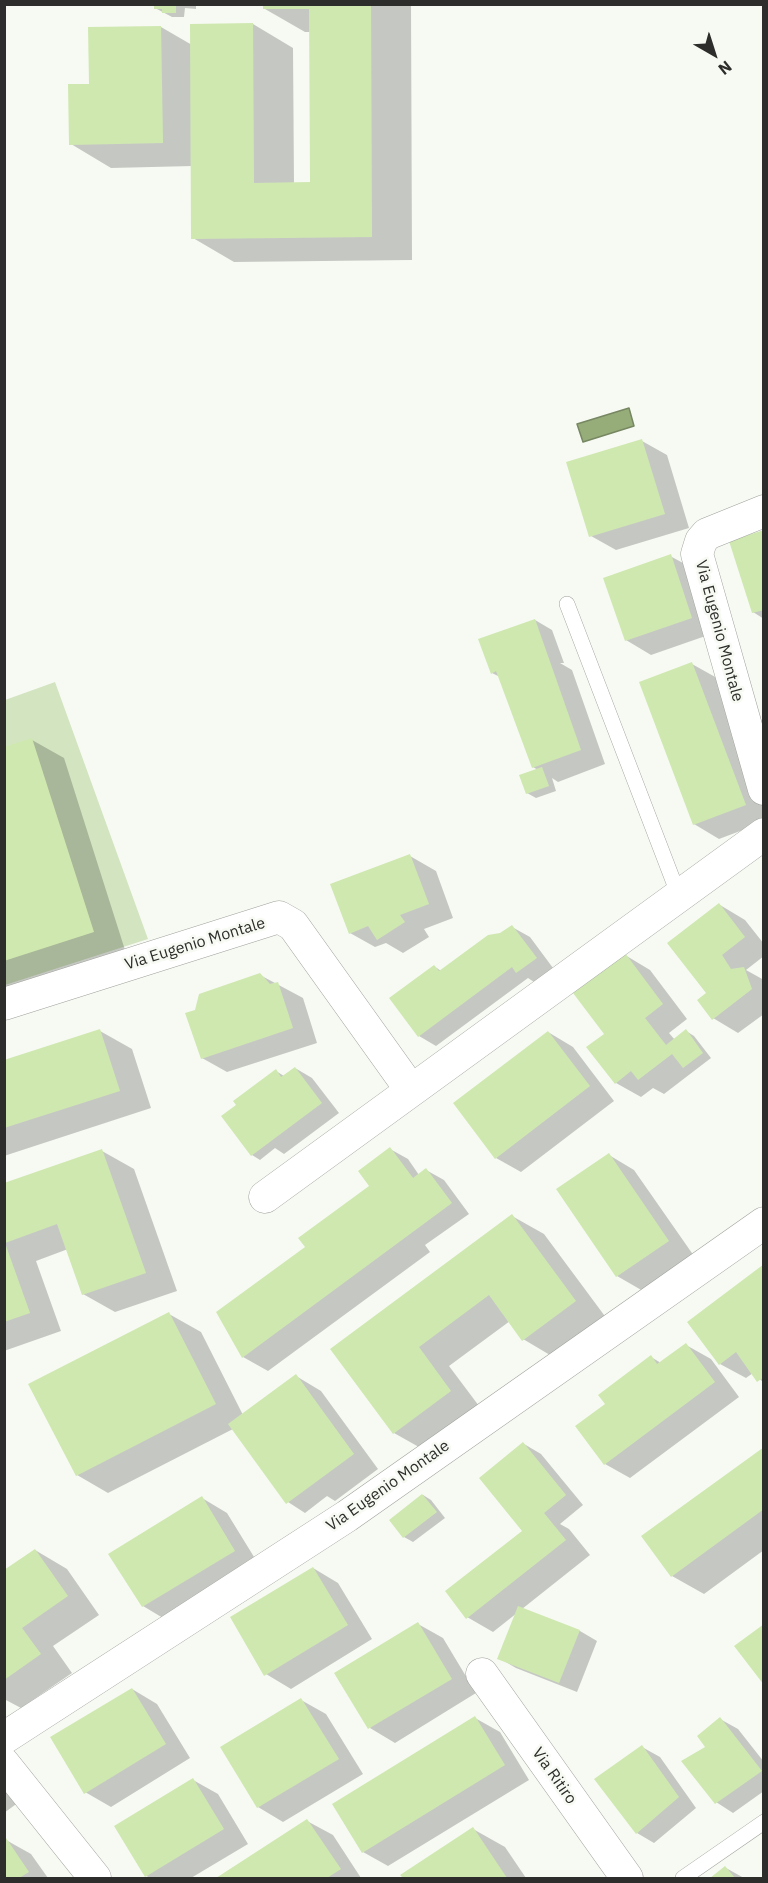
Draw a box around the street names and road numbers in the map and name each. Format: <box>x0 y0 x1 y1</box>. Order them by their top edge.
street label: Via Eugenio Montale <box>691 558 747 704</box>
street label: Via Eugenio Montale <box>122 914 268 974</box>
street label: Via Eugenio Montale <box>323 1436 453 1536</box>
street label: Via Ritiro <box>528 1744 580 1808</box>

